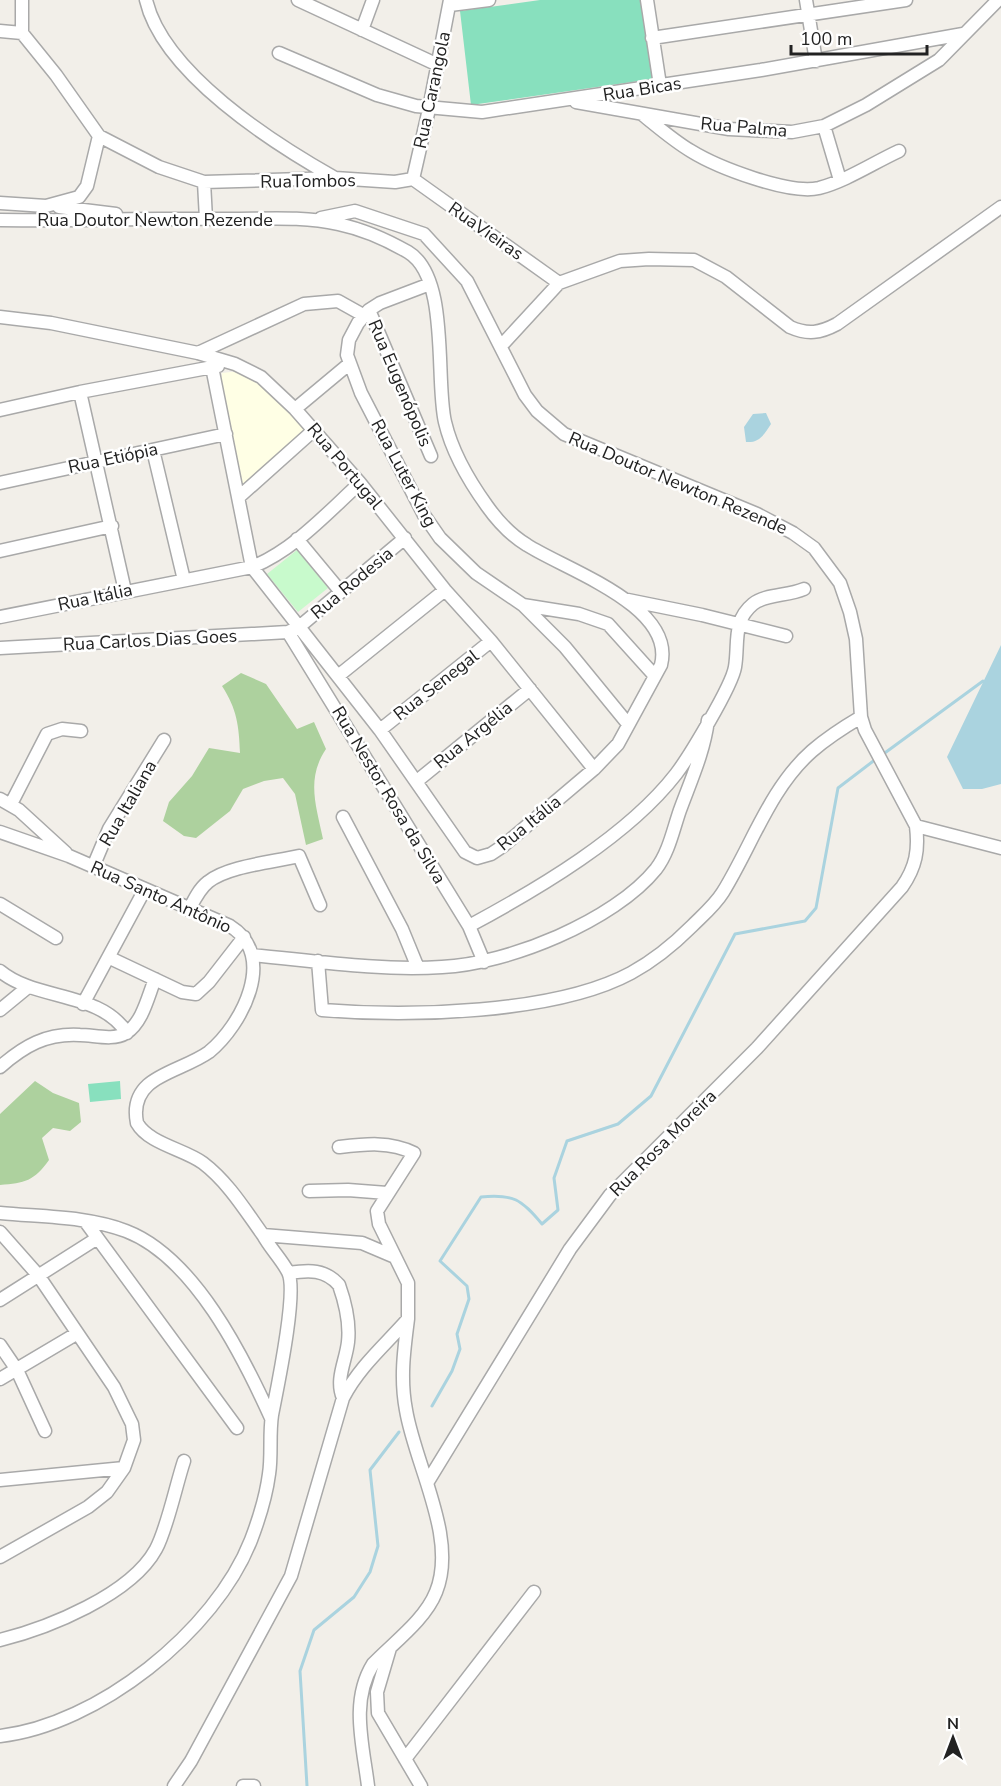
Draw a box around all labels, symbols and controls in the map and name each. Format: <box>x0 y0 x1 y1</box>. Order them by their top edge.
scale bar <box>791 18 928 56</box>
text: 100 m <box>800 27 852 51</box>
street label: Rua Carangola <box>408 29 456 151</box>
street label: Rua Bicas <box>601 71 683 107</box>
street label: Rua Palma <box>700 111 788 143</box>
street label: RuaTombos <box>260 168 356 194</box>
street label: RuaVieiras <box>444 196 528 266</box>
street label: Rua Doutor Newton Rezende <box>37 208 273 232</box>
street label: Rua Eugenópolis <box>362 316 438 450</box>
street label: Rua Luter King <box>365 415 443 531</box>
street label: Rua Portugal <box>302 418 389 515</box>
street label: Rua Doutor Newton Rezende <box>565 426 791 540</box>
street label: Rua Etiópia <box>66 437 160 479</box>
street label: Rua Rodesia <box>306 541 398 625</box>
street label: Rua Itália <box>55 577 135 617</box>
street label: Rua Carlos Dias Goes <box>62 623 238 657</box>
street label: Rua Senegal <box>388 644 484 726</box>
street label: Rua Argélia <box>429 696 517 774</box>
street label: Rua Nestor Rosa da Silva <box>326 702 452 888</box>
street label: Rua Italiana <box>94 756 162 850</box>
street label: Rua Itália <box>492 790 566 856</box>
street label: Rua Santo Antônio <box>87 855 235 939</box>
street label: Rua Rosa Moreira <box>604 1084 722 1202</box>
north arrow <box>923 1708 983 1768</box>
text: N <box>947 1713 959 1735</box>

